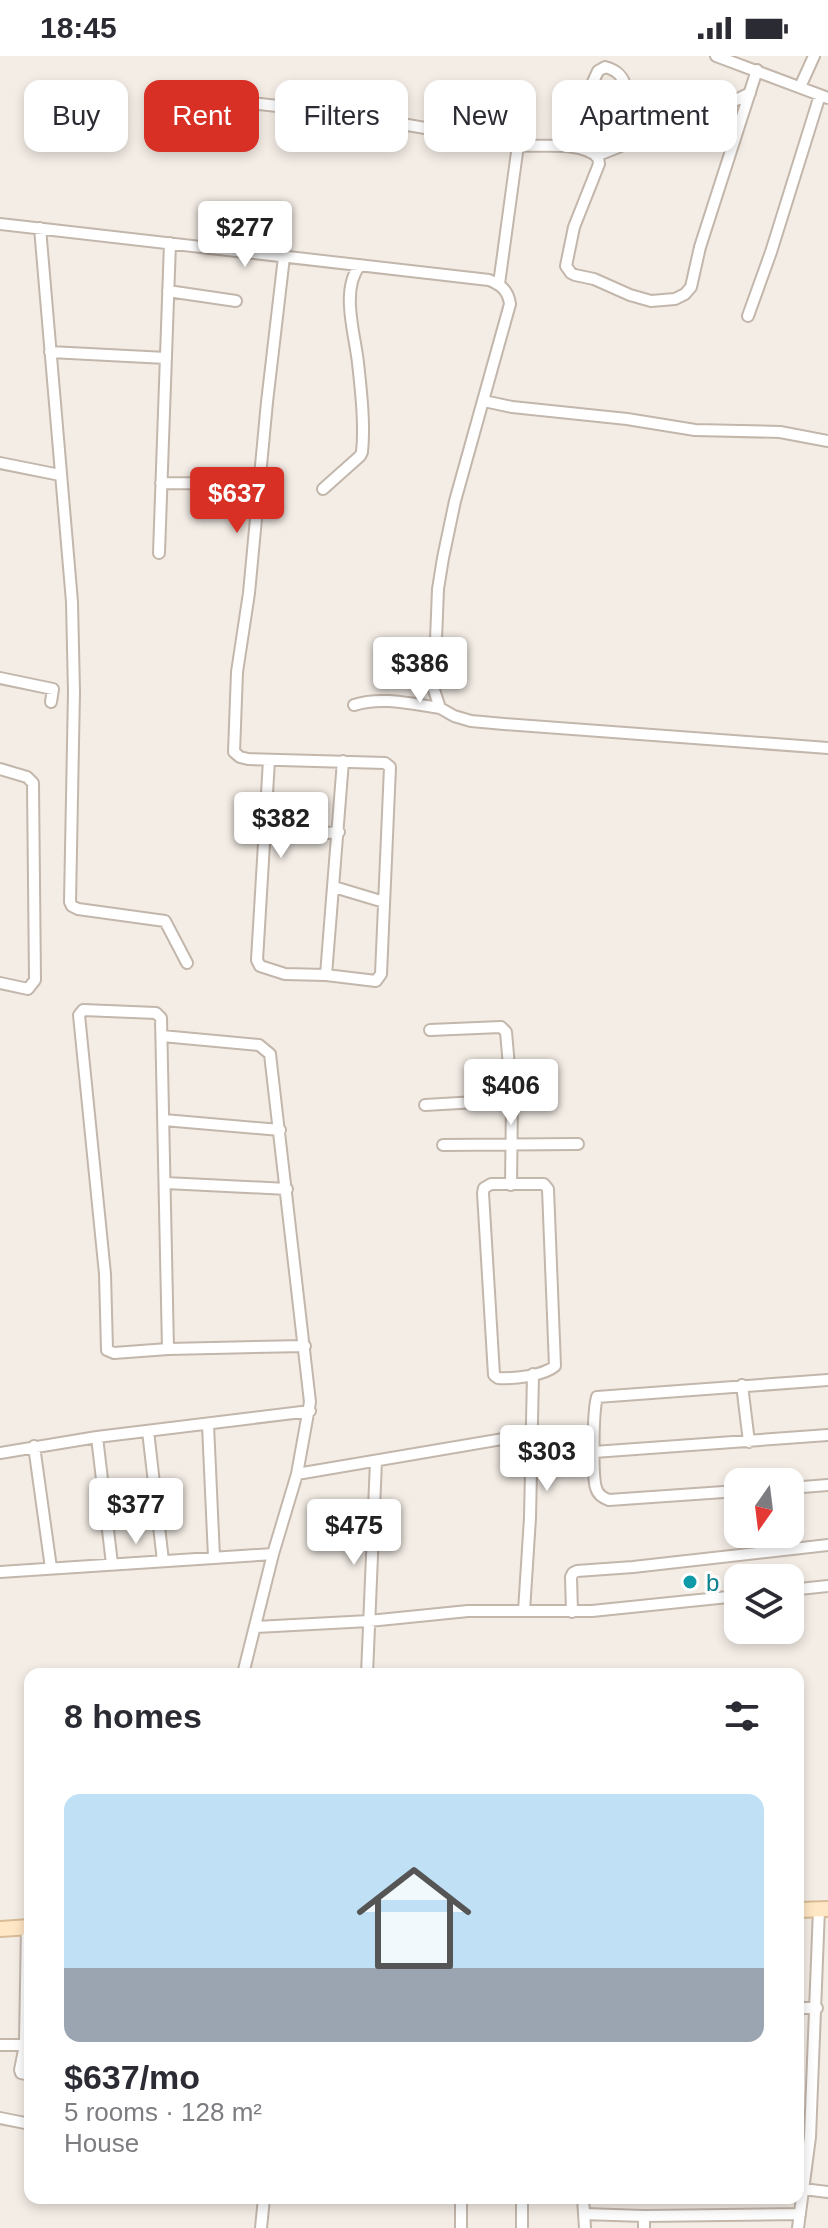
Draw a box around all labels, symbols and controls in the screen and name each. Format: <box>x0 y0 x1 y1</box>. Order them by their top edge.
text: 18:45 <box>40 11 117 44</box>
chip: Buy <box>24 80 128 152</box>
chip: Rent <box>144 80 259 152</box>
chip: Filters <box>275 80 408 152</box>
chip: New <box>424 80 536 152</box>
chip: Apartment <box>552 80 737 152</box>
pin: $277 <box>198 201 292 269</box>
text: $277 <box>216 212 274 242</box>
pin: $637 <box>190 467 284 535</box>
text: $637 <box>208 478 266 508</box>
pin: $386 <box>373 637 467 705</box>
text: $386 <box>391 648 449 678</box>
pin: $382 <box>234 792 328 860</box>
text: $382 <box>252 803 310 833</box>
pin: $406 <box>464 1059 558 1127</box>
text: $406 <box>482 1070 540 1100</box>
pin: $303 <box>500 1425 594 1493</box>
text: $303 <box>518 1436 576 1466</box>
north arrow <box>724 1468 804 1548</box>
map controls <box>724 1468 804 1644</box>
pin: $377 <box>89 1478 183 1546</box>
text: $377 <box>107 1489 165 1519</box>
pin: $475 <box>307 1499 401 1567</box>
text: $475 <box>325 1510 383 1540</box>
button: layers <box>724 1564 804 1644</box>
place label: b <box>706 1569 719 1596</box>
marker: b <box>681 1573 699 1591</box>
icon: filters <box>720 1694 764 1738</box>
text: 8 homes <box>64 1697 202 1735</box>
icon: home <box>342 1846 486 1990</box>
text: $637/mo <box>64 2058 200 2096</box>
text: 5 rooms · 128 m² <box>64 2097 262 2127</box>
text: House <box>64 2128 139 2158</box>

